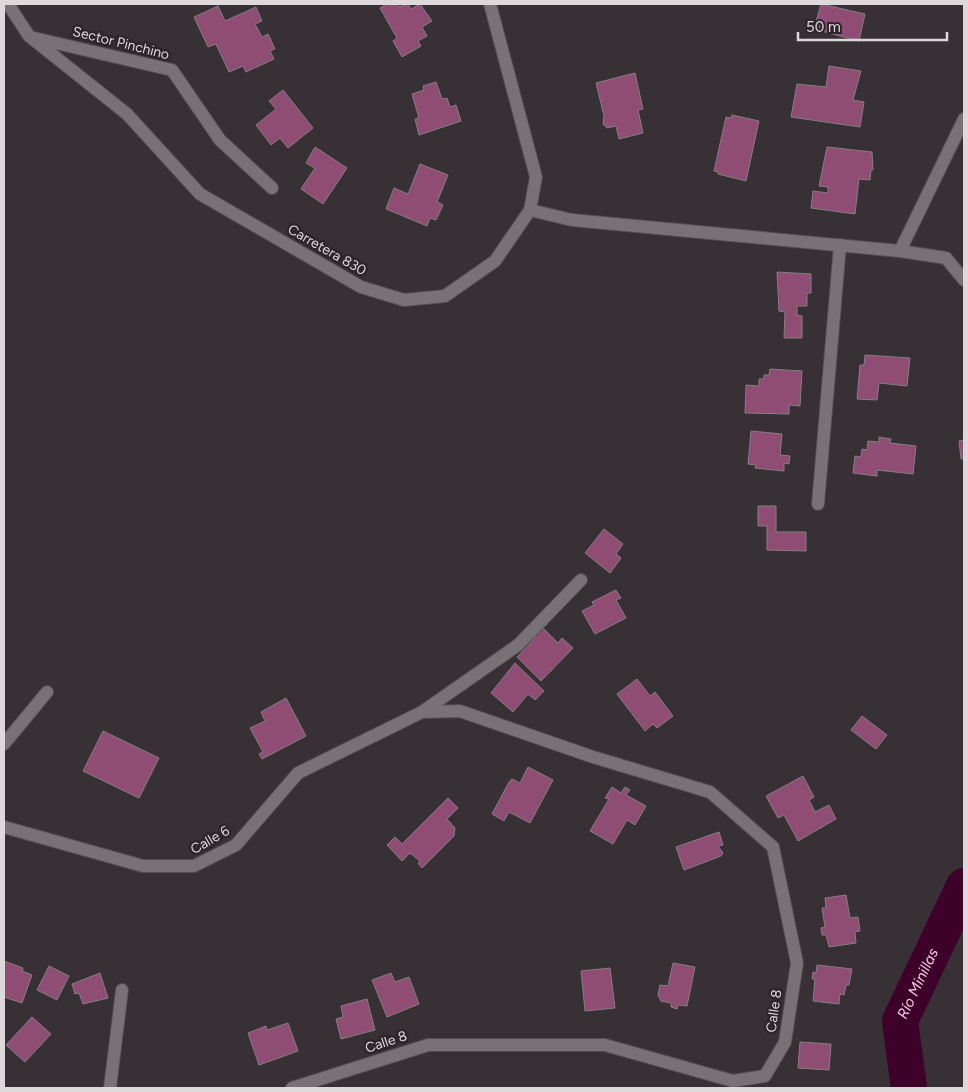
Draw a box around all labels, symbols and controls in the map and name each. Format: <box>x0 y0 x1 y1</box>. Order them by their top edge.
scale bar <box>798 10 947 42</box>
text: 50 m <box>806 18 841 36</box>
street label: Sector Pinchino <box>71 23 171 63</box>
street label: Carretera 830 <box>285 221 369 279</box>
street label: Calle 6 <box>187 822 233 858</box>
water label: Río Minillas <box>893 945 942 1022</box>
street label: Calle 8 <box>763 988 785 1034</box>
street label: Calle 8 <box>363 1027 409 1057</box>

